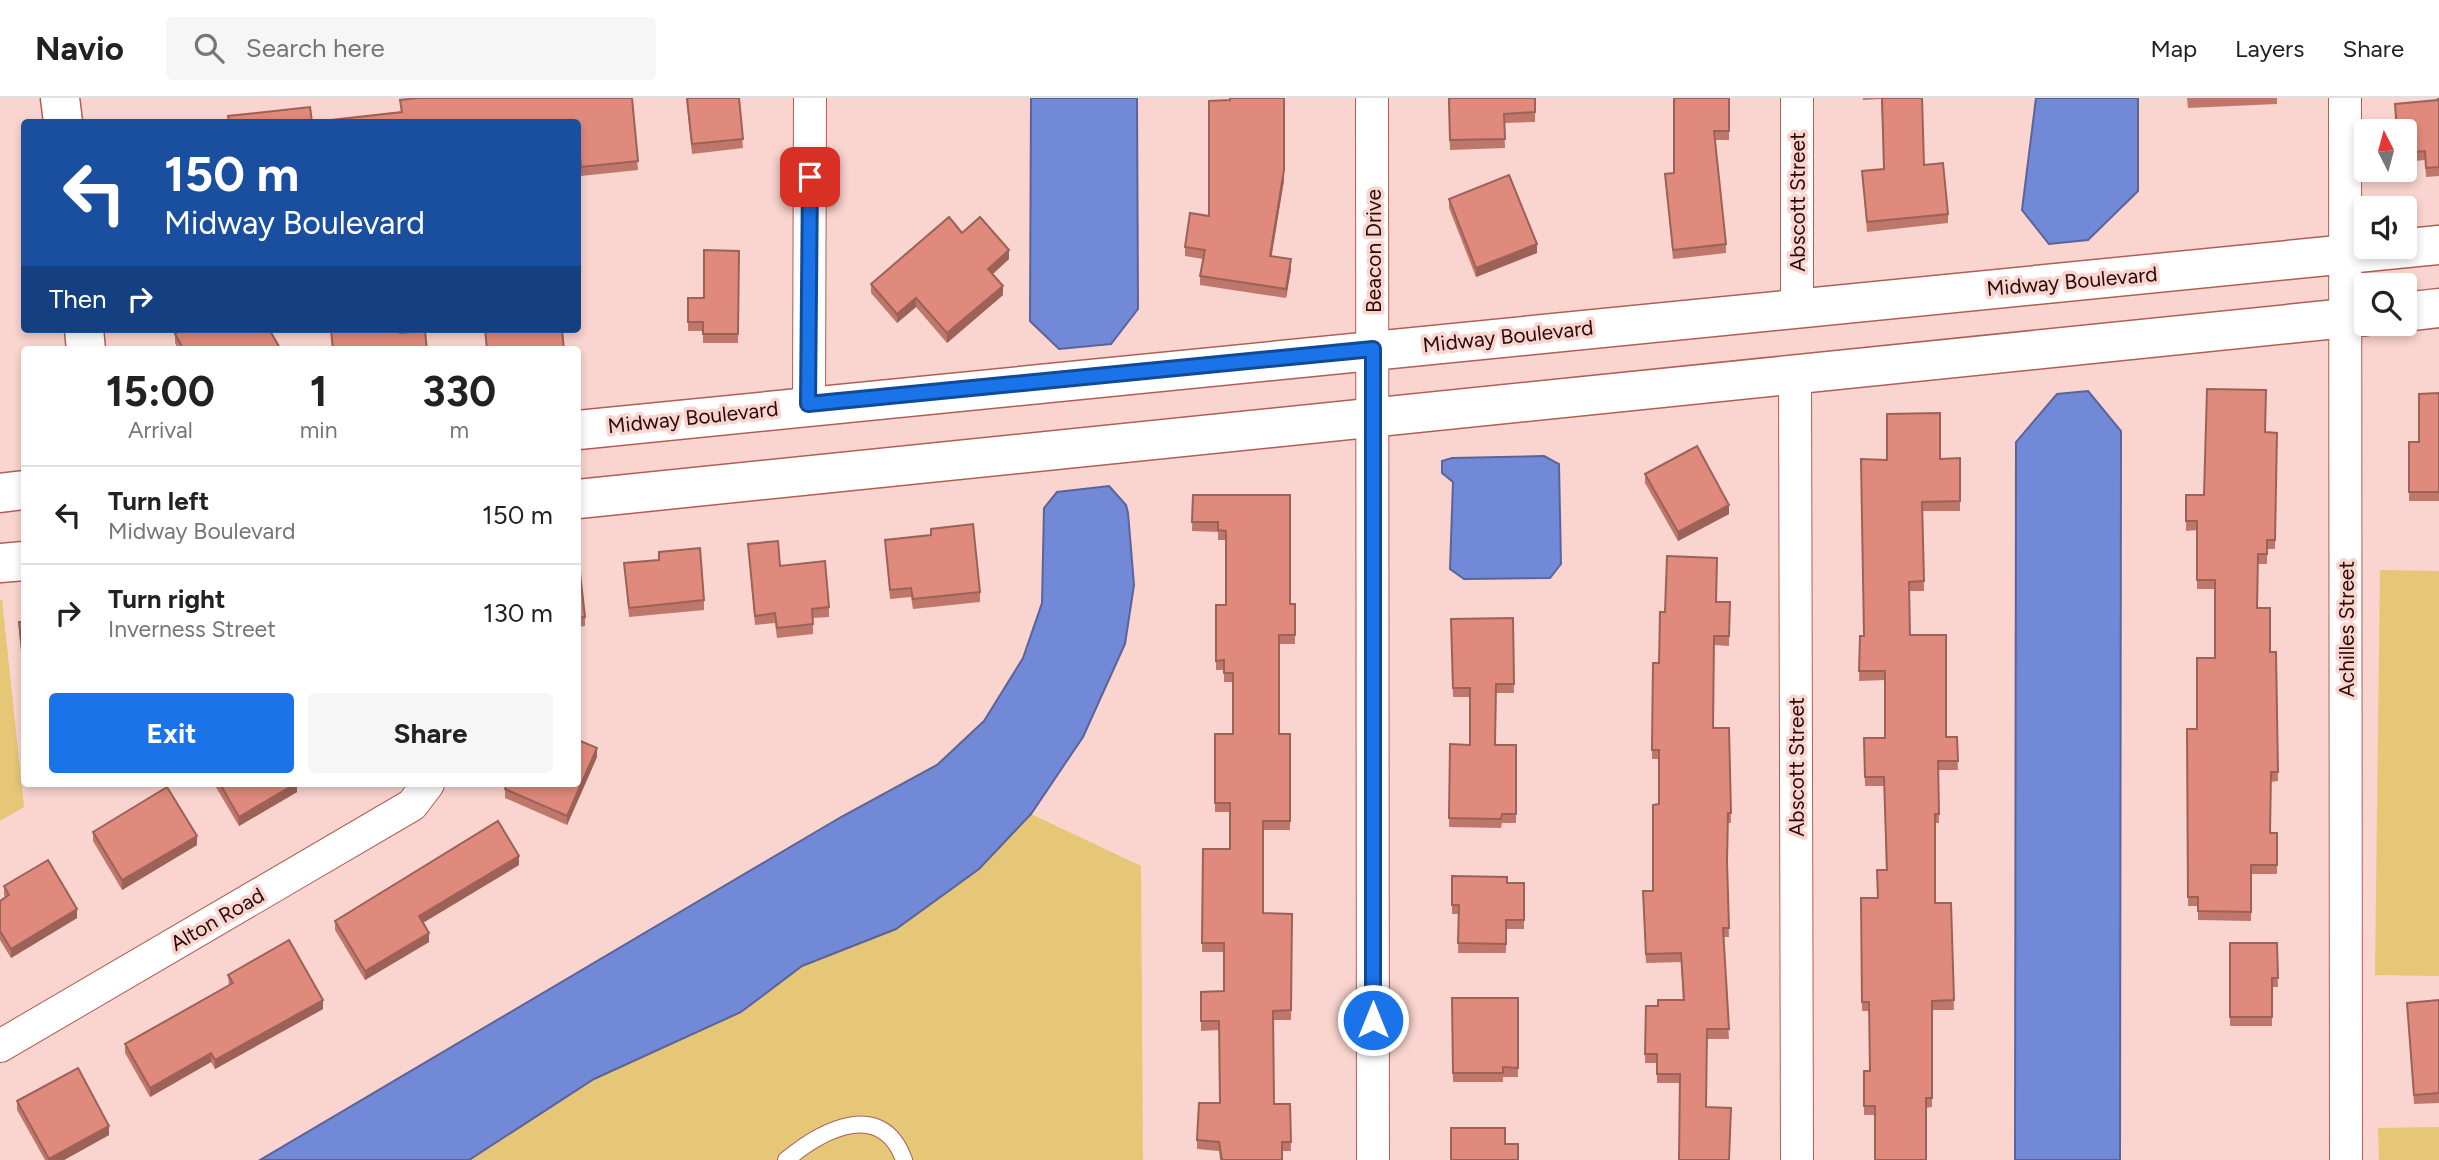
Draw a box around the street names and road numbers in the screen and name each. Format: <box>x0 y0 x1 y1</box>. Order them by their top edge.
street label: Abscott Street <box>1785 132 1810 272</box>
street label: Beacon Drive <box>1361 189 1386 313</box>
street label: Midway Boulevard <box>1986 261 2158 301</box>
street label: Midway Boulevard <box>1422 315 1594 357</box>
street label: Midway Boulevard <box>607 396 779 438</box>
street label: Achilles Street <box>2334 561 2359 697</box>
street label: Abscott Street <box>1784 697 1809 837</box>
street label: Alton Road <box>166 882 268 956</box>

